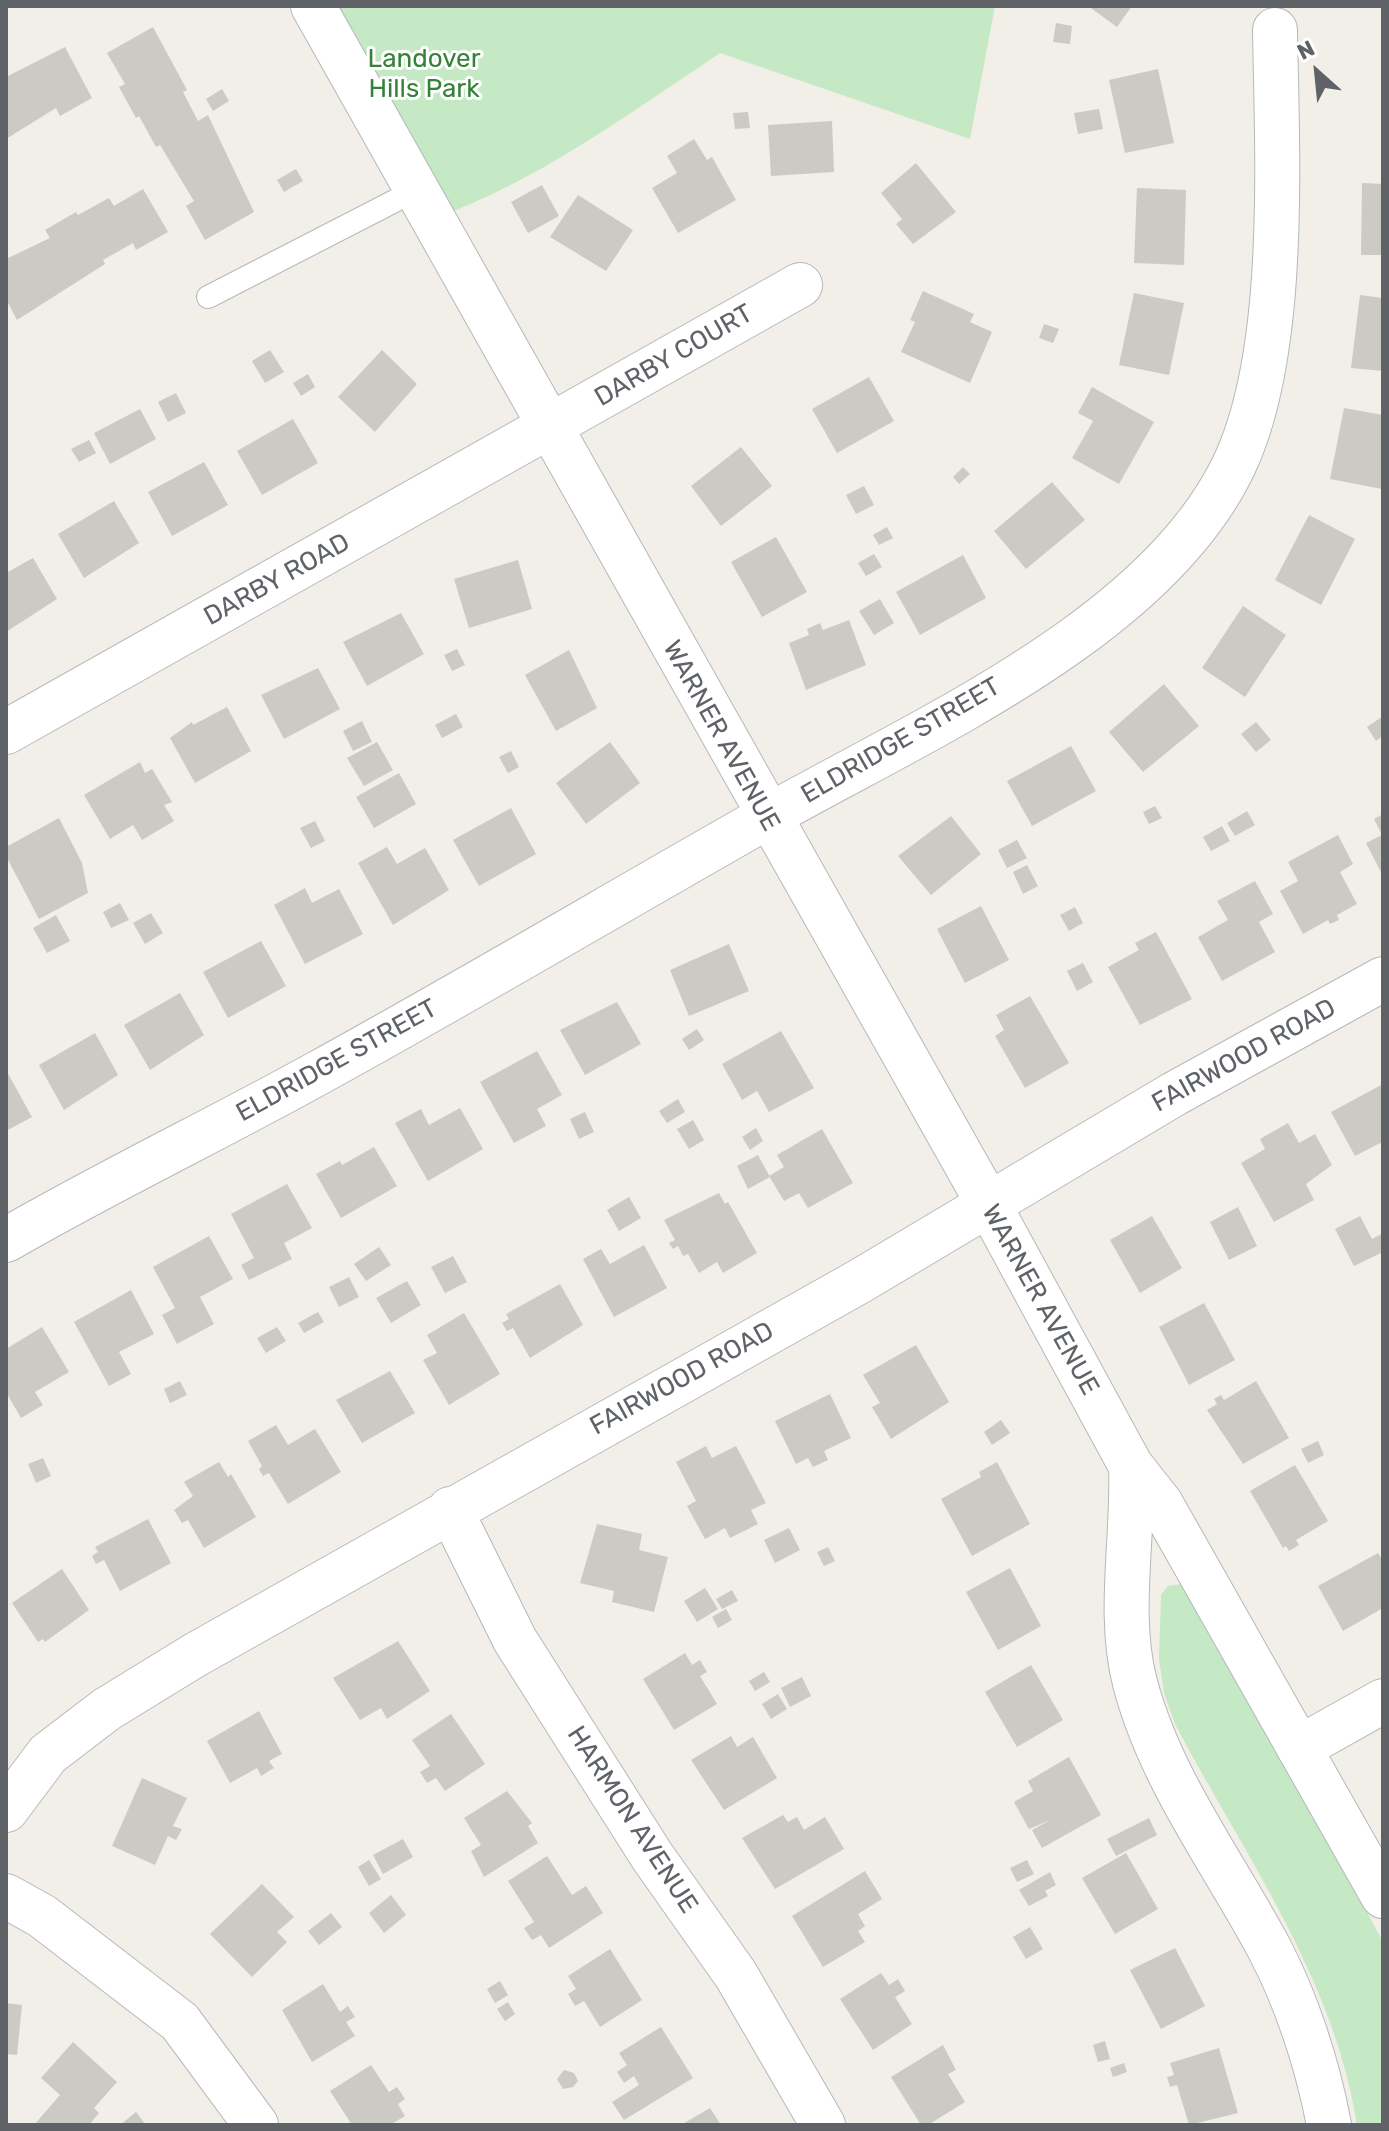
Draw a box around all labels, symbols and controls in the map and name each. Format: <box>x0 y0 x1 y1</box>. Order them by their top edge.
north arrow <box>1277 32 1357 112</box>
text: N <box>1293 35 1319 66</box>
park label: Landover Hills Park <box>367 43 481 104</box>
street label: DARBY COURT <box>590 298 758 414</box>
street label: DARBY ROAD <box>199 527 355 633</box>
street label: WARNER AVENUE <box>656 635 786 837</box>
street label: ELDRIDGE STREET <box>796 671 1006 811</box>
street label: ELDRIDGE STREET <box>231 993 443 1129</box>
street label: FAIRWOOD ROAD <box>1147 993 1341 1119</box>
street label: WARNER AVENUE <box>975 1199 1105 1401</box>
street label: FAIRWOOD ROAD <box>585 1316 779 1442</box>
street label: HARMON AVENUE <box>560 1721 704 1919</box>

